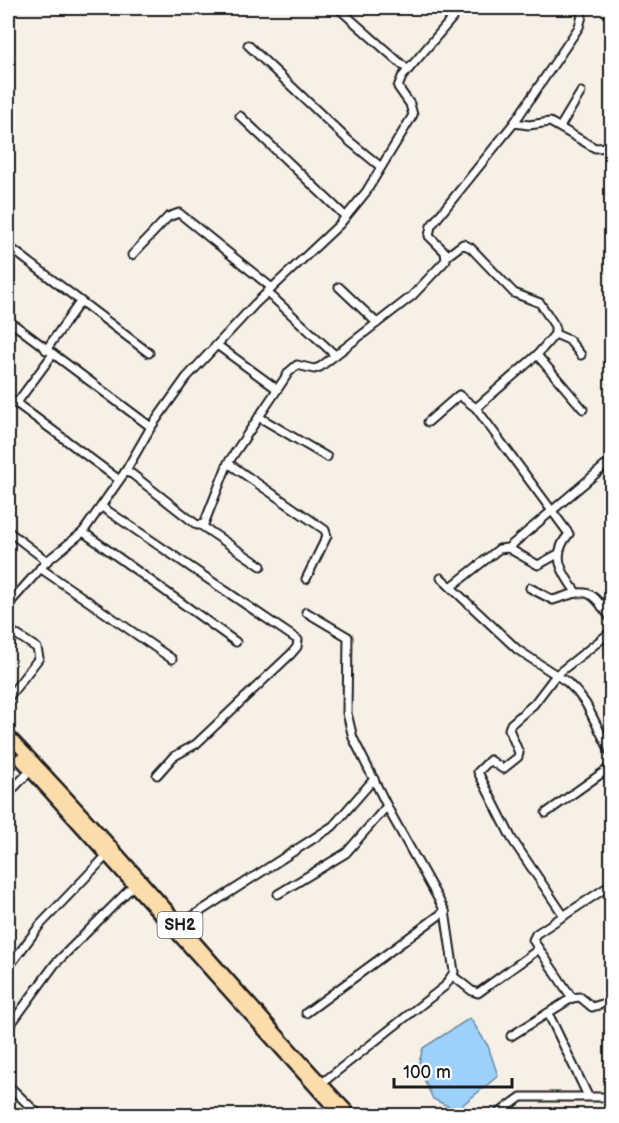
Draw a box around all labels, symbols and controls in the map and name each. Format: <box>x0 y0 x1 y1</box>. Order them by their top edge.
road number: SH2 <box>158 912 202 938</box>
scale bar <box>394 1051 512 1089</box>
text: 100 m <box>403 1062 451 1083</box>

